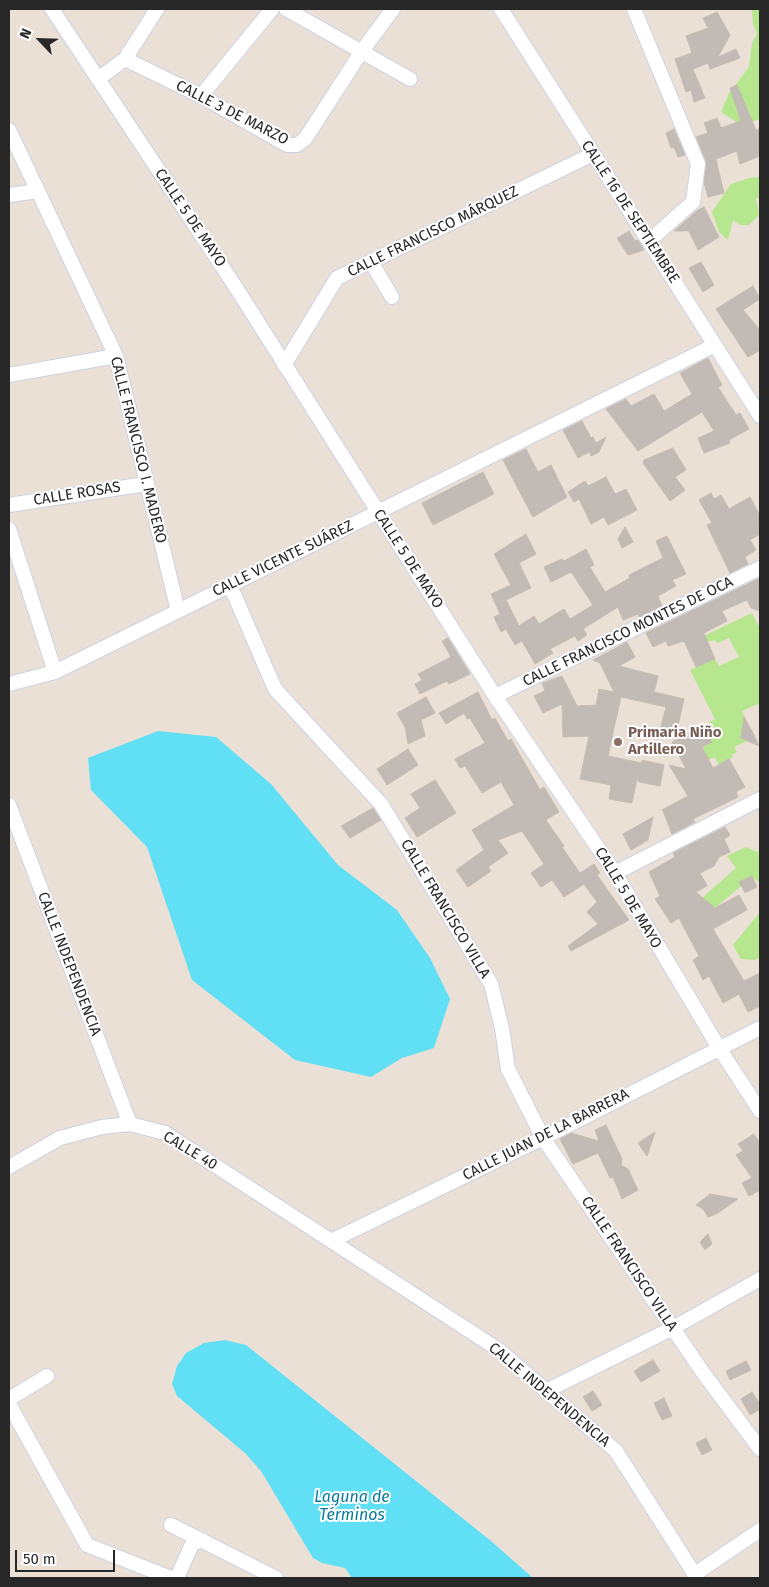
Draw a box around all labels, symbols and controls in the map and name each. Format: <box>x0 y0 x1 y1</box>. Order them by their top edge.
north arrow <box>15 15 65 65</box>
text: N <box>16 26 35 41</box>
street label: CALLE 3 DE MARZO <box>173 77 291 149</box>
street label: CALLE 16 DE SEPTIEMBRE <box>577 137 683 287</box>
street label: CALLE 5 DE MAYO <box>150 165 230 271</box>
street label: CALLE FRANCISCO MÁRQUEZ <box>345 183 521 281</box>
street label: CALLE FRANCISCO I. MADERO <box>106 355 170 545</box>
street label: CALLE ROSAS <box>32 478 122 510</box>
street label: CALLE 5 DE MAYO <box>369 506 447 612</box>
street label: CALLE VICENTE SUÁREZ <box>210 517 356 601</box>
street label: CALLE FRANCISCO MONTES DE OCA <box>520 573 736 691</box>
place label: Primaria Niño Artillero <box>628 724 721 759</box>
marker: Primaria Niño Artillero <box>612 736 624 748</box>
street label: CALLE FRANCISCO VILLA <box>396 836 494 982</box>
street label: CALLE 5 DE MAYO <box>591 844 665 952</box>
street label: CALLE INDEPENDENCIA <box>33 890 105 1038</box>
street label: CALLE JUAN DE LA BARRERA <box>460 1085 632 1185</box>
street label: CALLE 40 <box>160 1128 220 1174</box>
street label: CALLE FRANCISCO VILLA <box>577 1193 681 1335</box>
street label: CALLE INDEPENDENCIA <box>485 1339 613 1451</box>
water label: Laguna de Términos <box>314 1488 390 1526</box>
scale bar <box>18 1540 118 1572</box>
text: 50 m <box>23 1550 56 1568</box>

